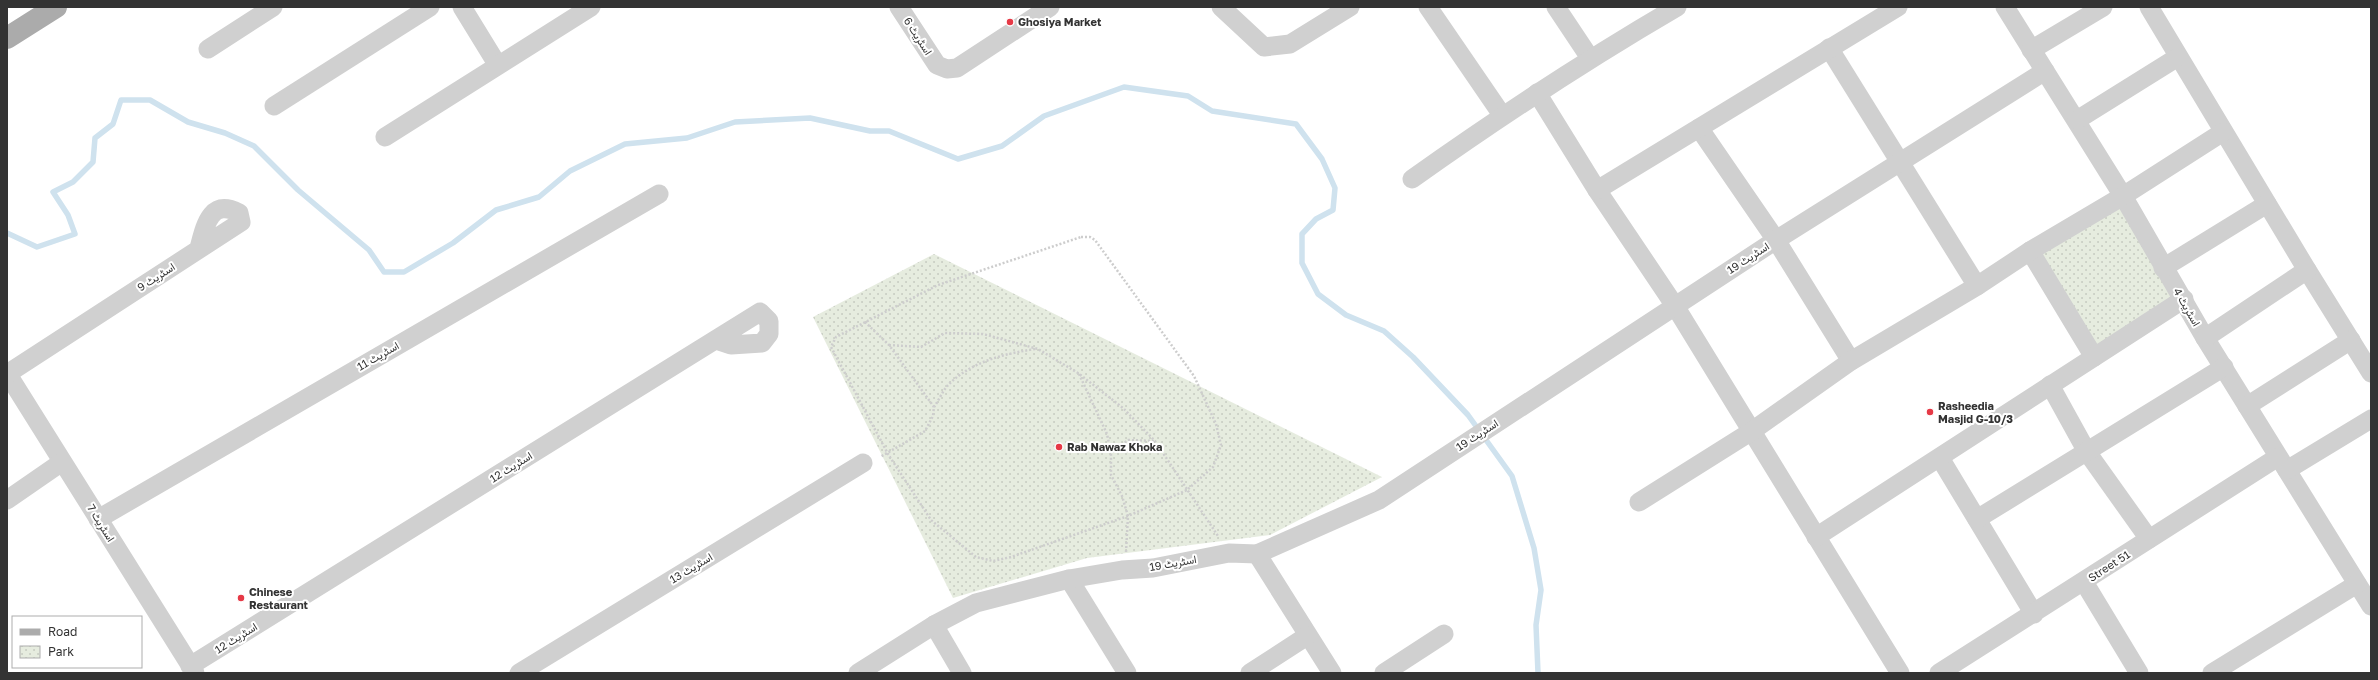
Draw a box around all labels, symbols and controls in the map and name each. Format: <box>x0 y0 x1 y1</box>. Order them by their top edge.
street label: اسٹریٹ 6 <box>901 14 935 58</box>
place label: Ghosiya Market <box>1018 15 1102 28</box>
marker: Ghosiya Market <box>1005 17 1015 27</box>
street label: اسٹریٹ 19 <box>1724 239 1772 277</box>
street label: اسٹریٹ 9 <box>134 260 178 294</box>
street label: اسٹریٹ 4 <box>2170 285 2204 329</box>
street label: اسٹریٹ 11 <box>354 338 402 374</box>
place label: Rasheedia Masjid G-10/3 <box>1938 399 2013 425</box>
marker: Rasheedia Masjid G-10/3 <box>1925 407 1935 417</box>
street label: اسٹریٹ 19 <box>1453 416 1501 454</box>
place label: Rab Nawaz Khoka <box>1067 440 1162 453</box>
marker: Rab Nawaz Khoka <box>1054 442 1064 452</box>
street label: اسٹریٹ 12 <box>487 449 535 485</box>
street label: اسٹریٹ 7 <box>84 502 118 544</box>
street label: Street 51 <box>2085 547 2132 584</box>
street label: اسٹریٹ 13 <box>667 550 715 586</box>
street label: اسٹریٹ 19 <box>1148 552 1198 574</box>
place label: Chinese Restaurant <box>249 585 309 611</box>
marker: Chinese Restaurant <box>236 593 246 603</box>
legend <box>12 616 142 668</box>
street label: اسٹریٹ 12 <box>212 620 260 656</box>
text: Road <box>48 624 77 639</box>
text: Park <box>48 644 74 659</box>

